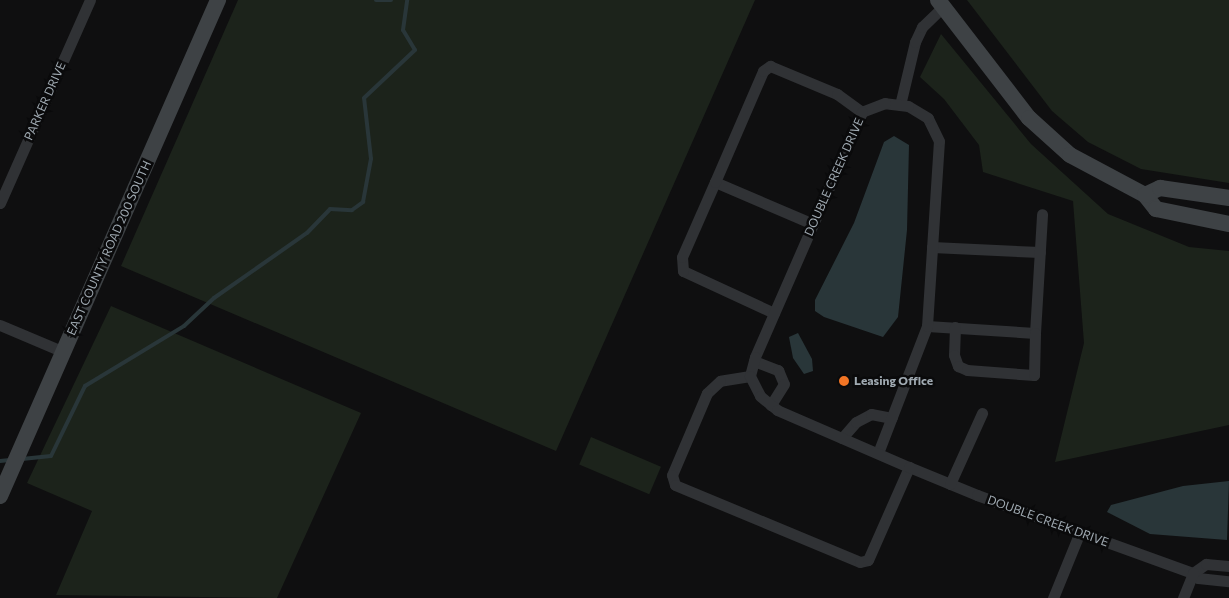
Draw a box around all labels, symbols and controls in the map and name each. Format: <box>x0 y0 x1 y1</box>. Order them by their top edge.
street label: PARKER DRIVE <box>21 60 69 142</box>
street label: DOUBLE CREEK DRIVE <box>801 116 867 238</box>
street label: EAST COUNTY ROAD 200 SOUTH <box>64 159 154 337</box>
place label: Leasing Office <box>854 374 933 388</box>
marker: Leasing Office <box>838 375 850 387</box>
street label: DOUBLE CREEK DRIVE <box>985 492 1111 550</box>

